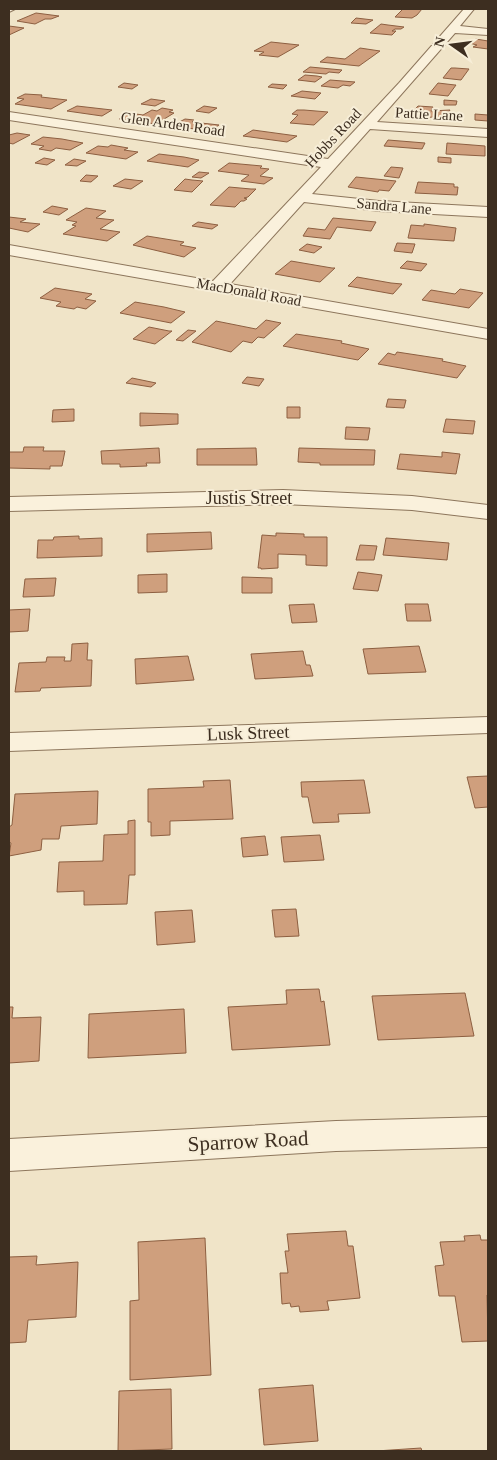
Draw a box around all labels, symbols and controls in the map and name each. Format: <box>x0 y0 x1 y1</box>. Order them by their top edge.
north arrow <box>427 20 477 70</box>
text: N <box>431 35 448 49</box>
street label: Pattie Lane <box>395 104 464 124</box>
street label: Hobbs Road <box>302 105 365 171</box>
street label: Glen Arden Road <box>120 109 227 139</box>
street label: Sandra Lane <box>356 195 433 217</box>
street label: MacDonald Road <box>195 275 303 309</box>
street label: Justis Street <box>206 488 292 508</box>
street label: Lusk Street <box>206 722 290 744</box>
street label: Sparrow Road <box>187 1126 309 1156</box>

